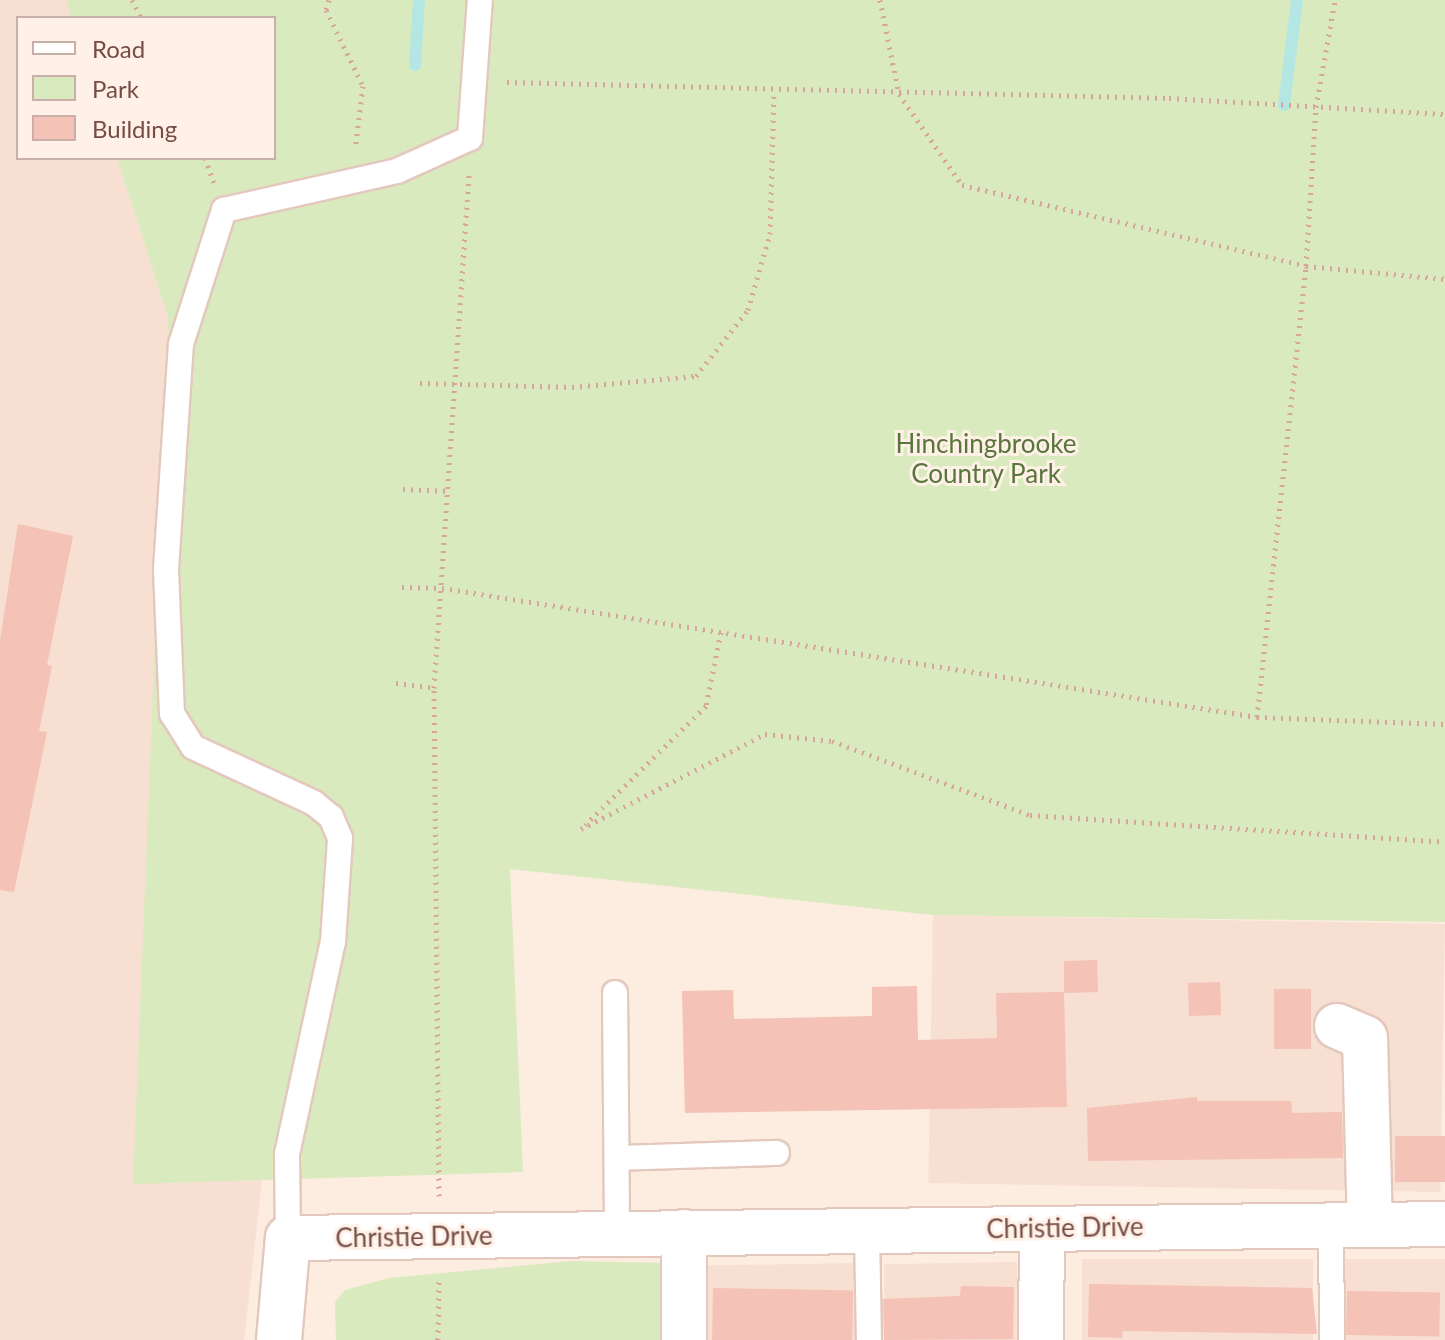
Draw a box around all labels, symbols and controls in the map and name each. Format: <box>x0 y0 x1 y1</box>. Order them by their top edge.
legend <box>16 16 276 160</box>
text: Road <box>92 34 145 63</box>
text: Park <box>92 74 139 103</box>
text: Building <box>92 114 177 143</box>
park label: Hinchingbrooke Country Park <box>896 428 1076 490</box>
street label: Christie Drive <box>986 1211 1144 1245</box>
street label: Christie Drive <box>335 1220 493 1254</box>

